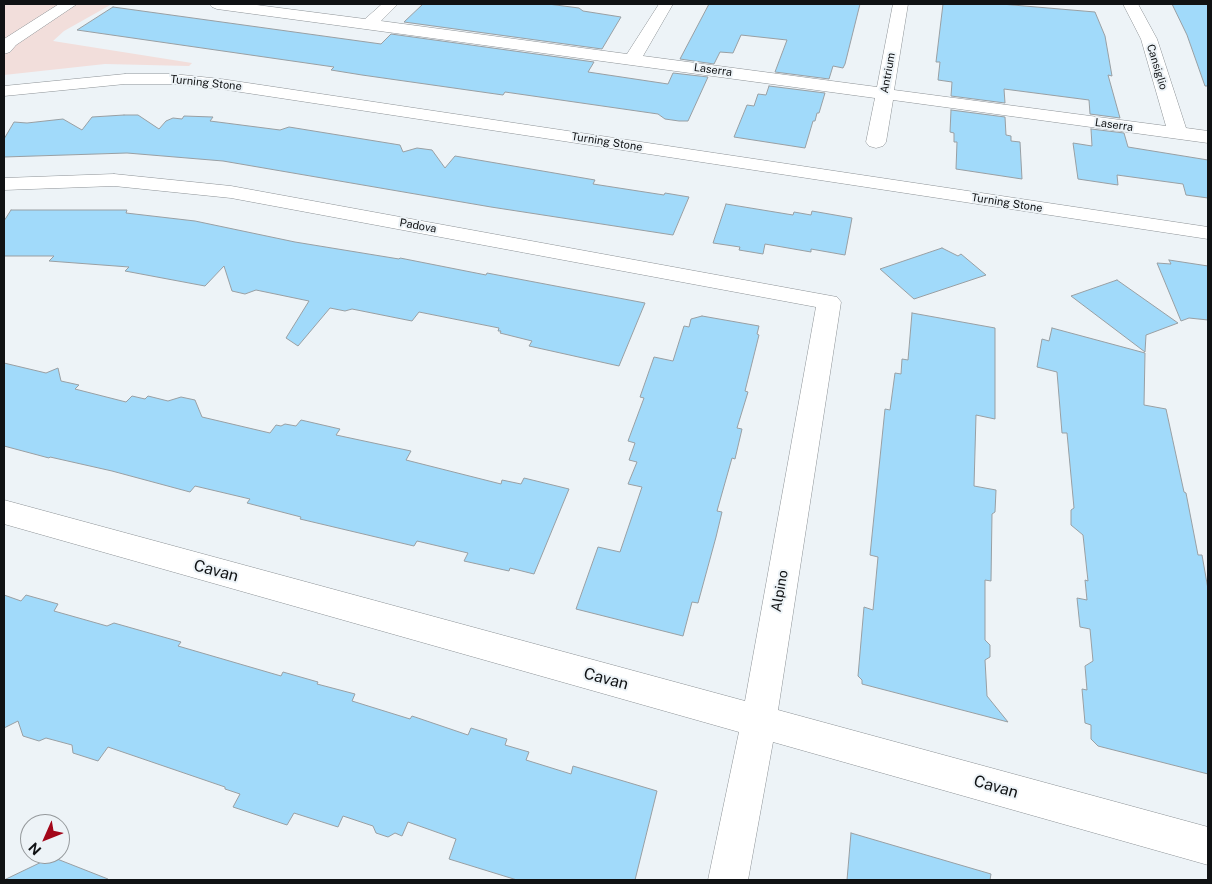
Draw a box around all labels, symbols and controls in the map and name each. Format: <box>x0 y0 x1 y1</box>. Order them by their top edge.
street label: Cansiglio <box>1144 42 1170 92</box>
street label: Antrium <box>878 52 898 94</box>
street label: Laserra <box>693 61 733 79</box>
street label: Turning Stone <box>170 73 242 93</box>
street label: Laserra <box>1094 116 1134 134</box>
street label: Turning Stone <box>571 130 643 154</box>
street label: Turning Stone <box>971 191 1043 215</box>
street label: Padova <box>399 216 437 236</box>
street label: Cavan <box>192 556 240 586</box>
street label: Alpino <box>768 569 792 613</box>
street label: Cavan <box>582 664 630 694</box>
street label: Cavan <box>972 772 1020 802</box>
north arrow <box>20 814 70 864</box>
text: N <box>25 839 44 858</box>

